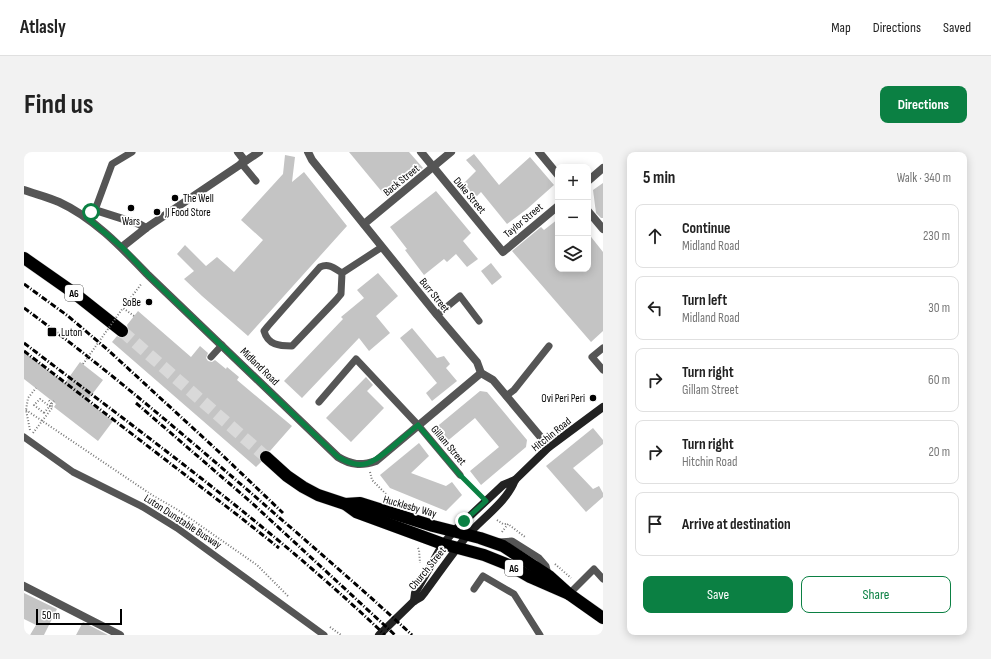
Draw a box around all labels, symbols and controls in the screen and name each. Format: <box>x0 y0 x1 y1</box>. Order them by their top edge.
text: Atlasly <box>20 16 66 39</box>
text: Map <box>831 19 851 36</box>
text: Directions <box>873 19 921 36</box>
text: Saved <box>943 19 971 36</box>
button: Directions <box>880 86 967 123</box>
text: Find us <box>24 88 93 121</box>
street label: Back Street <box>381 161 423 199</box>
map controls <box>555 164 591 272</box>
button: + <box>555 164 591 200</box>
text: 5 min <box>643 168 675 188</box>
text: Walk · 340 m <box>897 170 951 186</box>
street label: Duke Street <box>451 175 489 217</box>
place label: The Well <box>183 192 214 205</box>
marker: The Well <box>170 193 180 203</box>
street label: Taylor Street <box>501 200 546 240</box>
button: − <box>555 200 591 236</box>
route start <box>82 203 100 221</box>
marker: Wars <box>126 203 136 213</box>
place label: JJ Food Store <box>164 206 211 219</box>
marker: JJ Food Store <box>152 207 162 217</box>
place label: Wars <box>122 215 140 228</box>
text: Continue <box>682 219 731 238</box>
icon: ahead <box>644 225 666 247</box>
text: 230 m <box>923 228 950 244</box>
button: layers <box>555 236 591 272</box>
text: Midland Road <box>682 238 740 254</box>
street label: Burr Street <box>417 275 453 316</box>
road number: A6 <box>65 285 83 301</box>
text: Turn left <box>682 291 727 310</box>
place label: SoBe <box>122 296 141 309</box>
marker: SoBe <box>144 297 154 307</box>
icon: left <box>644 297 666 319</box>
text: 30 m <box>928 300 950 316</box>
text: Midland Road <box>682 310 740 326</box>
marker: Luton <box>46 326 58 338</box>
place label: Luton <box>61 326 82 339</box>
street label: Midland Road <box>238 345 282 388</box>
text: Turn right <box>682 363 734 382</box>
icon: right <box>644 369 666 391</box>
text: 60 m <box>928 372 950 388</box>
text: Gillam Street <box>682 382 739 398</box>
place label: Ovi Peri Peri <box>541 392 585 405</box>
marker: Ovi Peri Peri <box>588 393 598 403</box>
street label: Hitchin Road <box>529 414 574 454</box>
street label: Gillam Street <box>428 423 469 468</box>
text: Turn right <box>682 435 734 454</box>
icon: right <box>644 441 666 463</box>
text: 20 m <box>928 444 950 460</box>
text: Hitchin Road <box>682 454 737 470</box>
street label: Luton Dunstable Busway <box>142 492 225 552</box>
street label: Hucklesby Way <box>382 493 439 521</box>
route end <box>455 512 473 530</box>
icon: arrive <box>644 513 666 535</box>
text: Arrive at destination <box>682 515 791 534</box>
street label: Church Street <box>406 544 449 592</box>
road number: A6 <box>505 560 523 576</box>
button: Save <box>643 576 793 613</box>
button: Share <box>801 576 951 613</box>
scale bar <box>36 607 122 626</box>
text: 50 m <box>42 609 60 622</box>

